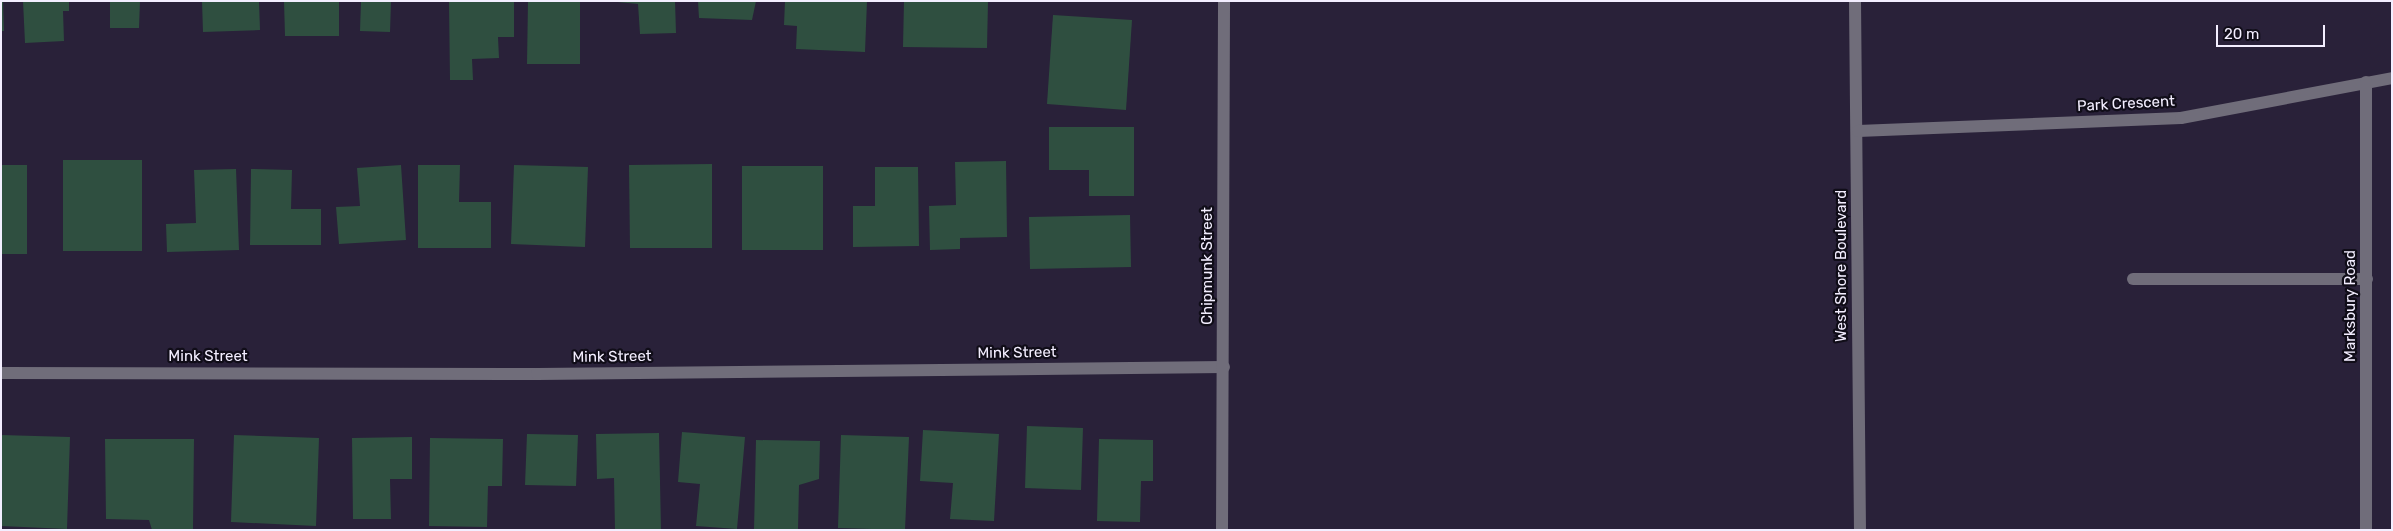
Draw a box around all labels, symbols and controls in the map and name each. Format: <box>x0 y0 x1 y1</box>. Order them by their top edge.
scale bar <box>2218 15 2327 47</box>
text: 20 m <box>2224 25 2259 43</box>
street label: Park Crescent <box>2077 92 2175 116</box>
street label: West Shore Boulevard <box>1833 190 1851 342</box>
street label: Chipmunk Street <box>1199 207 1217 325</box>
street label: Marksbury Road <box>2342 250 2360 362</box>
street label: Mink Street <box>977 343 1057 363</box>
street label: Mink Street <box>572 347 652 367</box>
street label: Mink Street <box>168 348 248 366</box>

